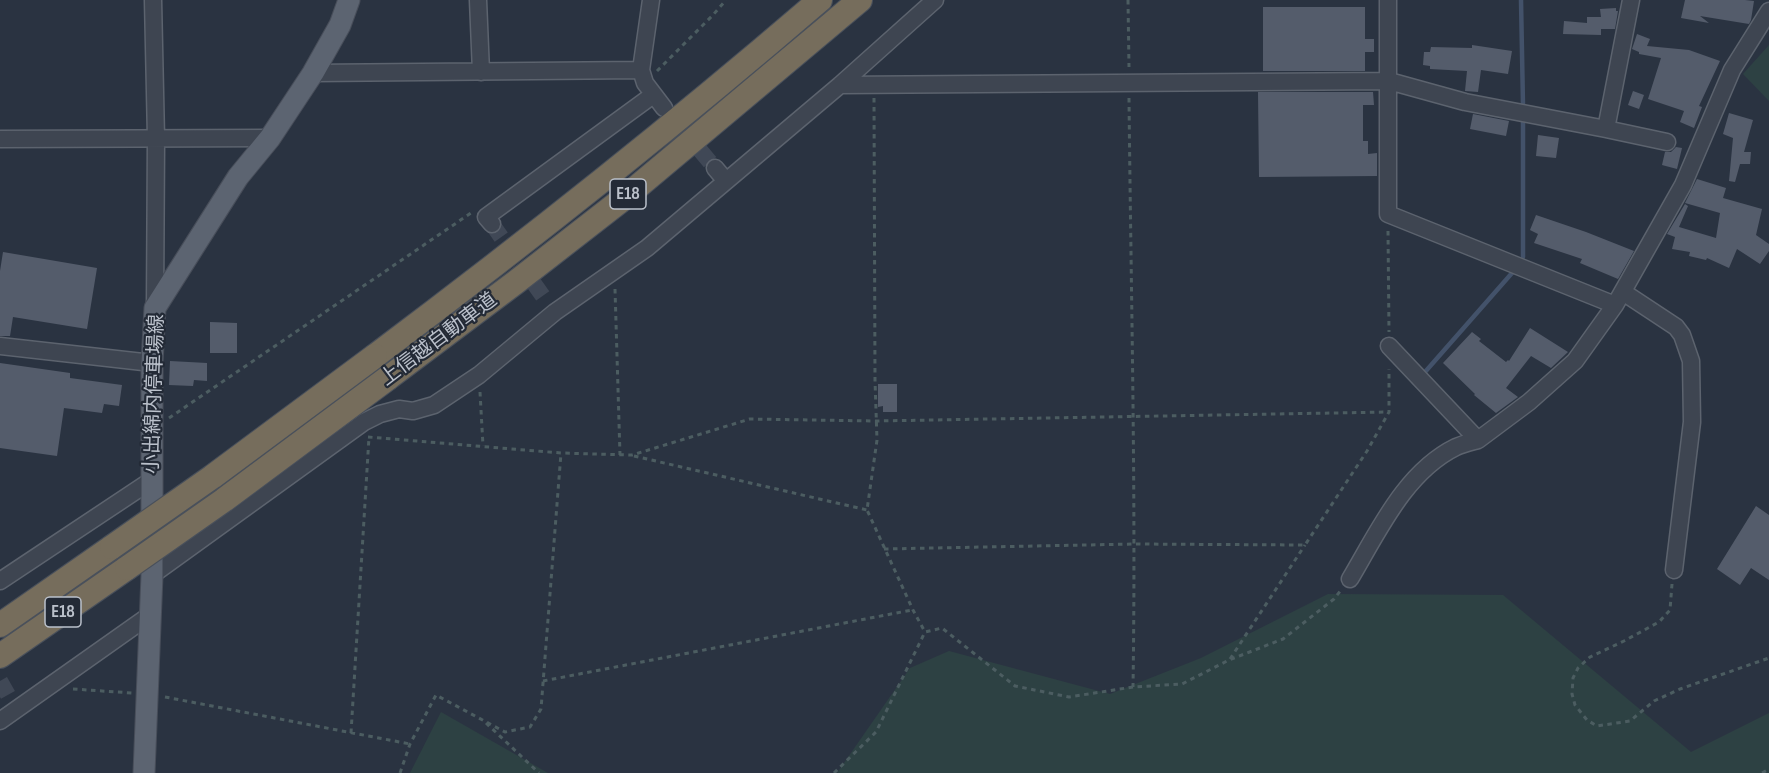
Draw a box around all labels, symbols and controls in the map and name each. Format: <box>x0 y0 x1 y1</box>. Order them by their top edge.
road number: E18 <box>610 179 646 209</box>
street label: 上信越自動車道 <box>376 288 502 392</box>
street label: 小出綿内停車場線 <box>140 314 170 474</box>
road number: E18 <box>45 597 81 627</box>

